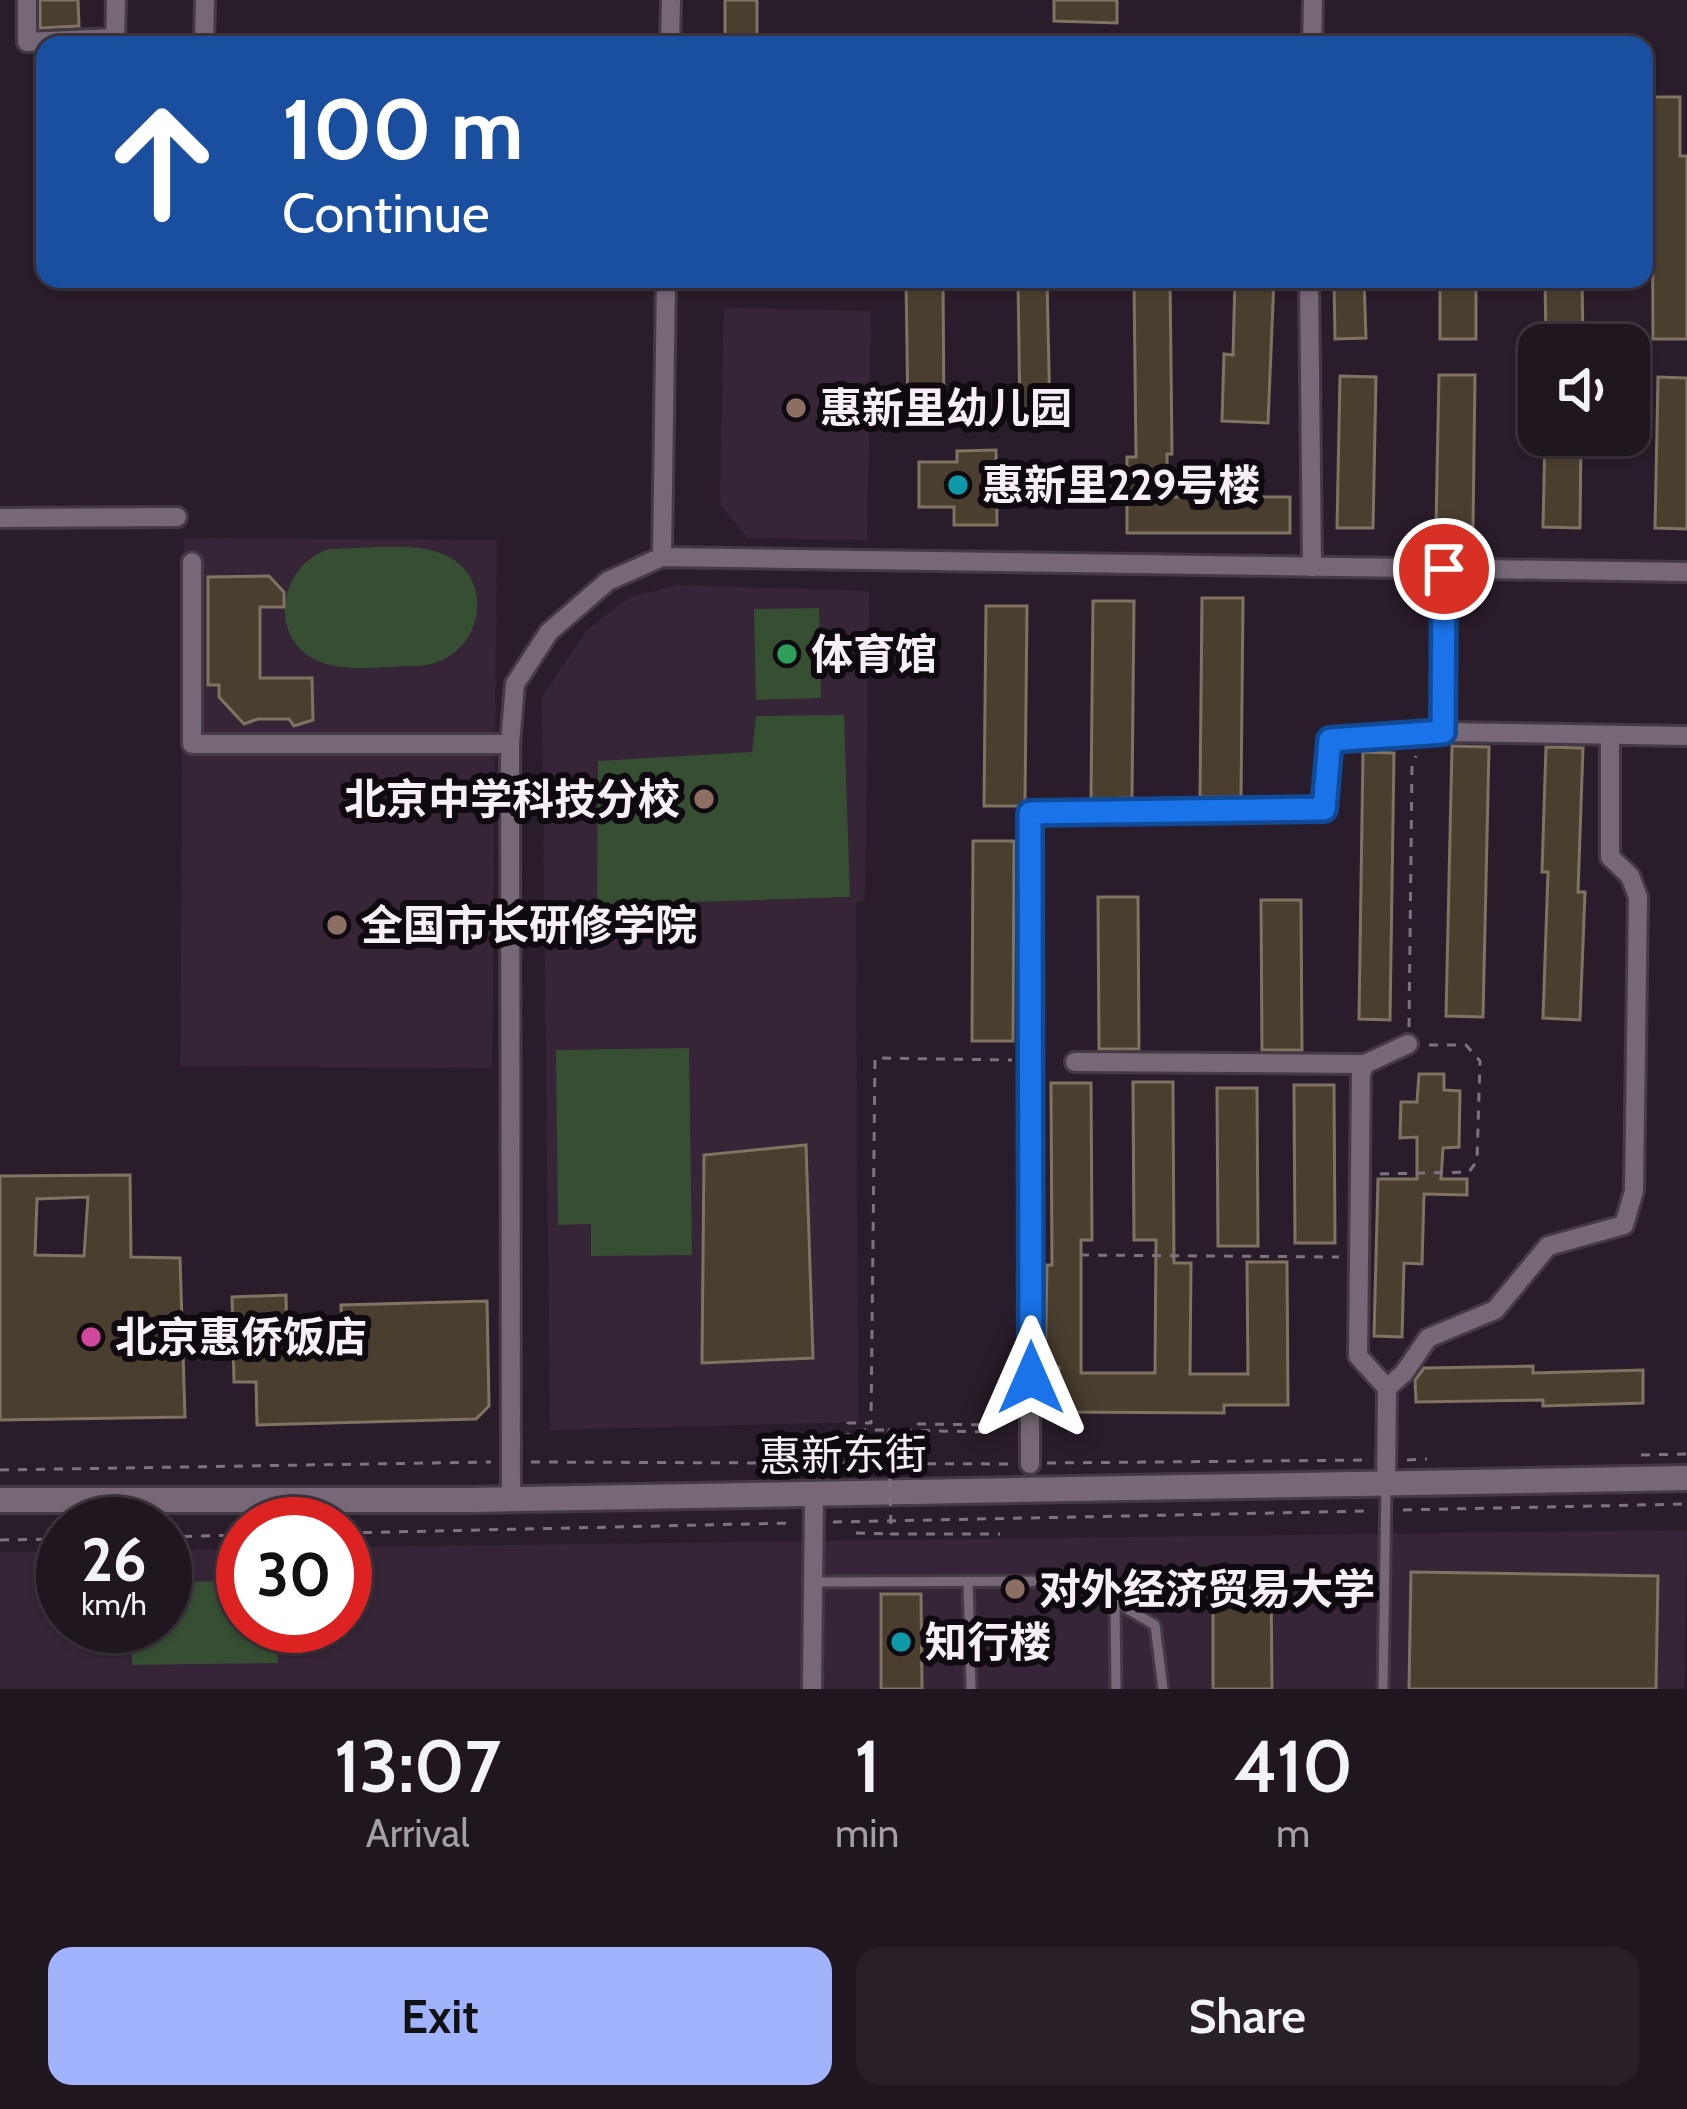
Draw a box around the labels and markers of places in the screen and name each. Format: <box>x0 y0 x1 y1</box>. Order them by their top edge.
place label: 惠新里幼儿园 <box>820 382 1072 434</box>
marker: 惠新里幼儿园 <box>783 395 809 421</box>
place label: 惠新里229号楼 <box>982 459 1260 511</box>
marker: 惠新里229号楼 <box>945 472 971 498</box>
pin <box>1393 518 1495 620</box>
place label: 体育馆 <box>811 628 937 680</box>
marker: 体育馆 <box>774 641 800 667</box>
place label: 北京中学科技分校 <box>344 773 680 825</box>
marker: 北京中学科技分校 <box>691 786 717 812</box>
place label: 全国市长研修学院 <box>361 899 697 951</box>
marker: 全国市长研修学院 <box>324 912 350 938</box>
place label: 北京惠侨饭店 <box>115 1311 367 1363</box>
marker: 北京惠侨饭店 <box>78 1324 104 1350</box>
place label: 对外经济贸易大学 <box>1039 1563 1375 1615</box>
marker: 对外经济贸易大学 <box>1002 1576 1028 1602</box>
place label: 知行楼 <box>925 1616 1051 1668</box>
marker: 知行楼 <box>888 1629 914 1655</box>

